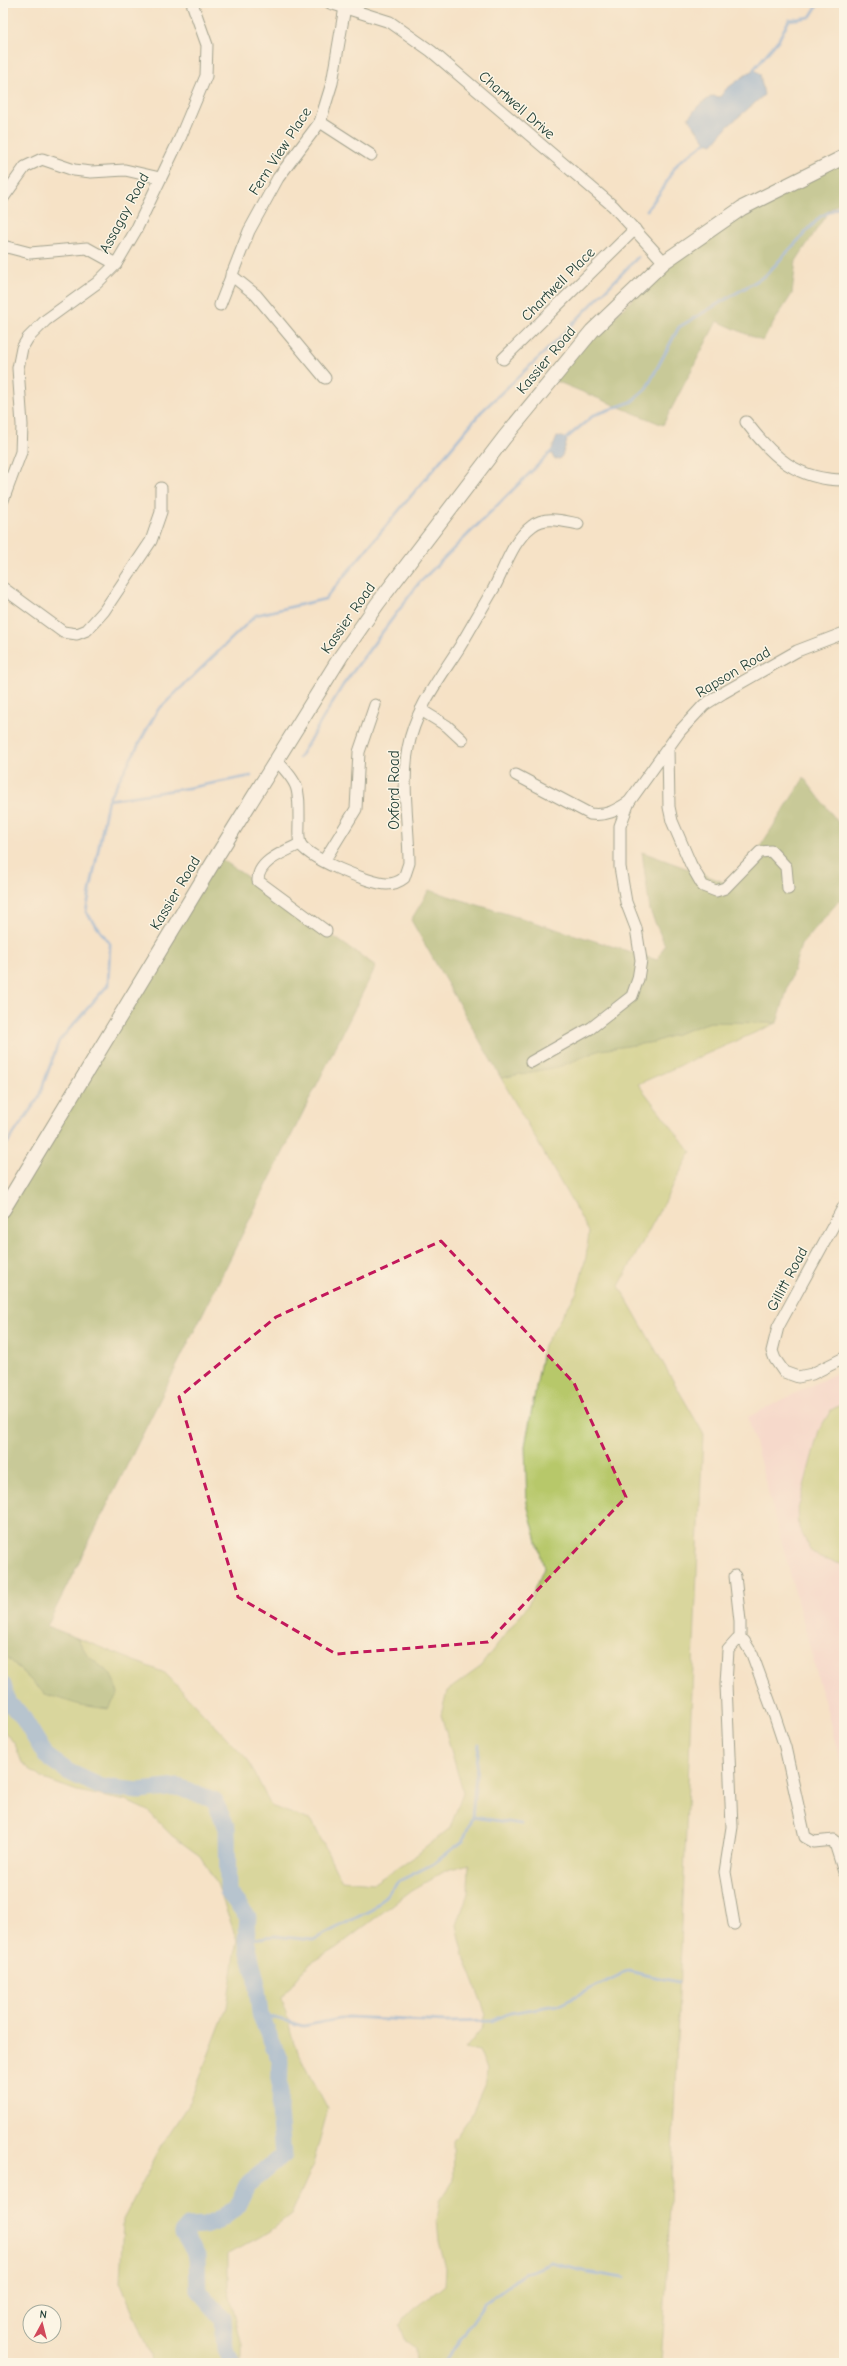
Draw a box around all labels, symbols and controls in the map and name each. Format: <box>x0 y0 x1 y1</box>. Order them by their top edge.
street label: Chartwell Drive <box>475 67 559 143</box>
street label: Fern View Place <box>245 103 316 199</box>
street label: Assagay Road <box>95 170 153 256</box>
street label: Chartwell Place <box>517 243 599 325</box>
street label: Kassier Road <box>512 322 580 398</box>
street label: Kassier Road <box>317 579 379 657</box>
street label: Rapson Road <box>692 643 774 701</box>
street label: Oxford Road <box>385 750 403 830</box>
street label: Kassier Road <box>146 853 204 933</box>
street label: Gillitt Road <box>763 1244 811 1314</box>
north arrow <box>22 2304 62 2344</box>
text: N <box>39 2308 48 2321</box>

